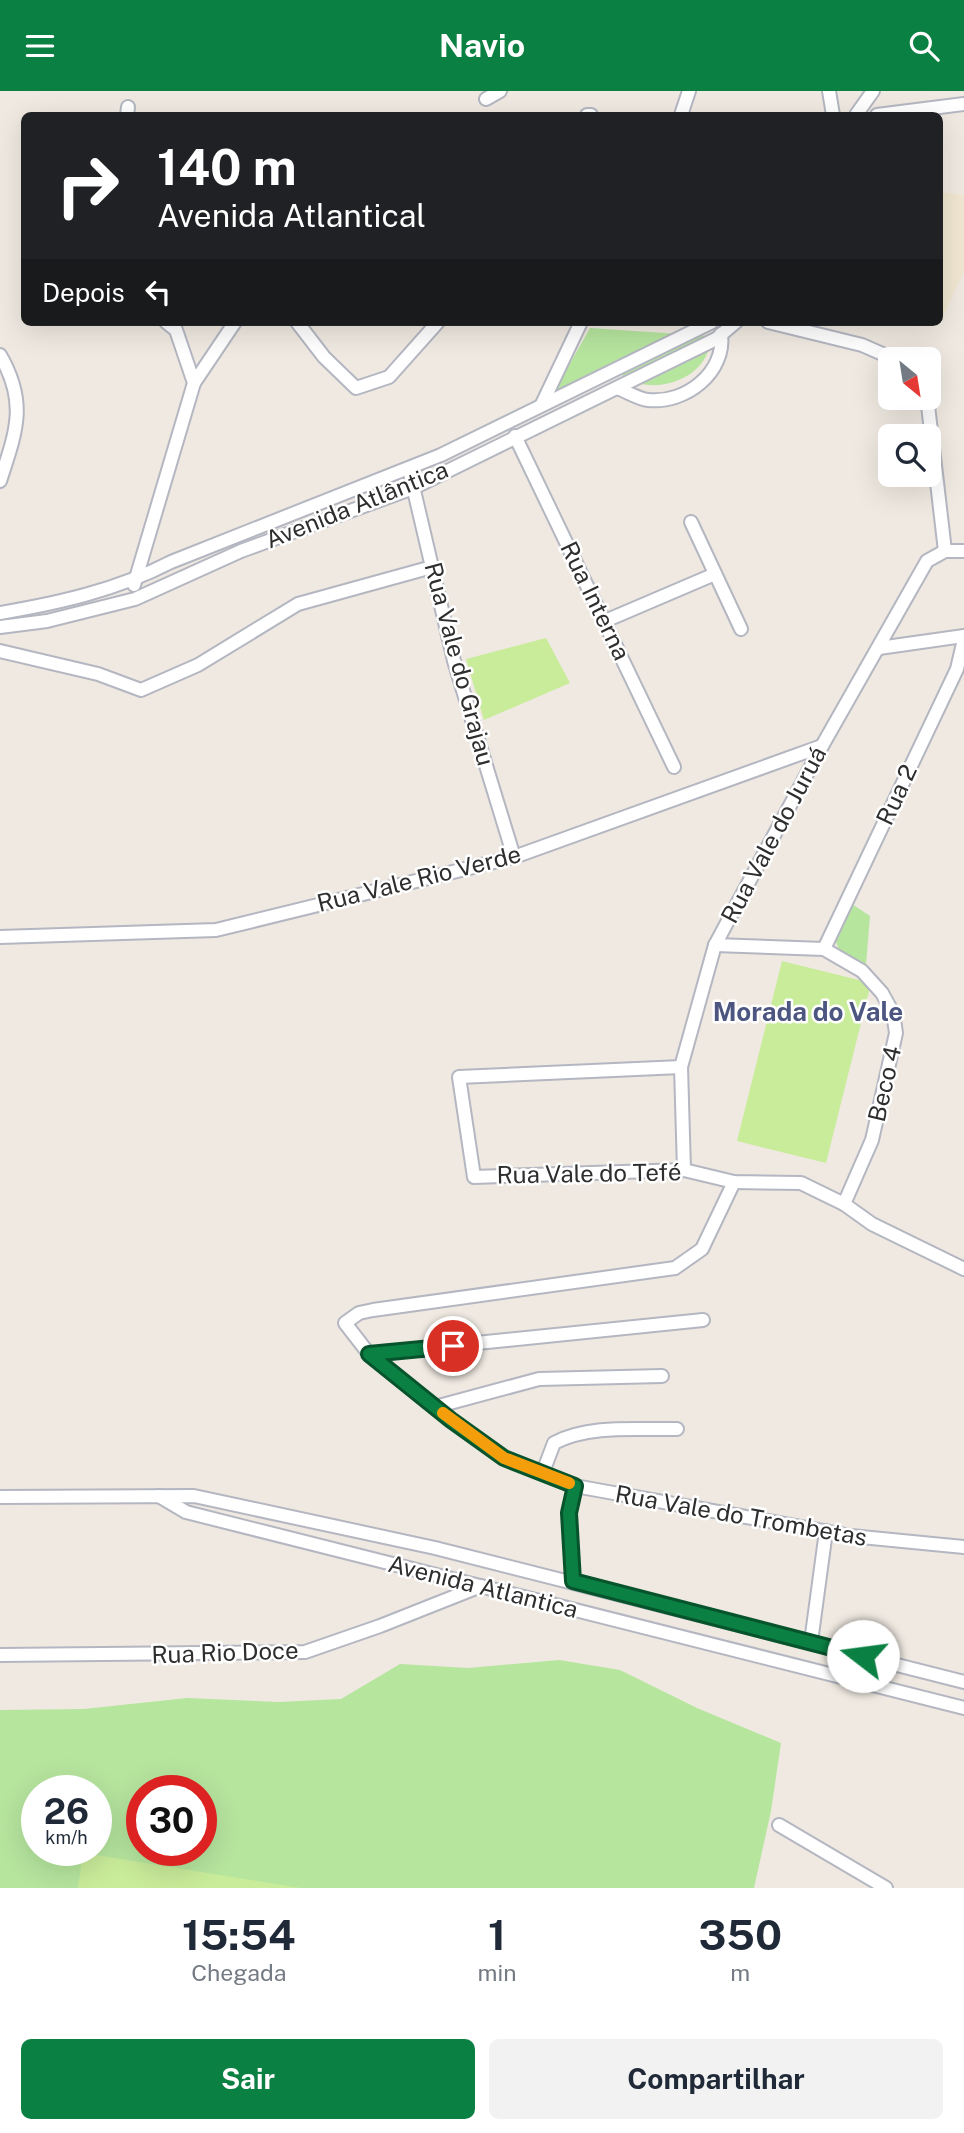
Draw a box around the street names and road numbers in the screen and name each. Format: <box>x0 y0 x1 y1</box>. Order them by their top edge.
street label: Avenida Atlântica <box>261 455 452 553</box>
street label: Rua Interna <box>555 537 637 664</box>
street label: Rua Vale do Grajau <box>419 559 501 768</box>
street label: Rua Vale do Juruá <box>715 741 832 928</box>
street label: Rua 2 <box>870 760 922 829</box>
street label: Rua Vale Rio Verde <box>314 839 524 917</box>
street label: Beco 4 <box>862 1043 906 1124</box>
street label: Rua Vale do Tefé <box>496 1157 682 1189</box>
street label: Rua Vale do Trombetas <box>613 1479 869 1551</box>
street label: Avenida Atlantica <box>385 1549 581 1623</box>
street label: Rua Rio Doce <box>151 1635 299 1669</box>

